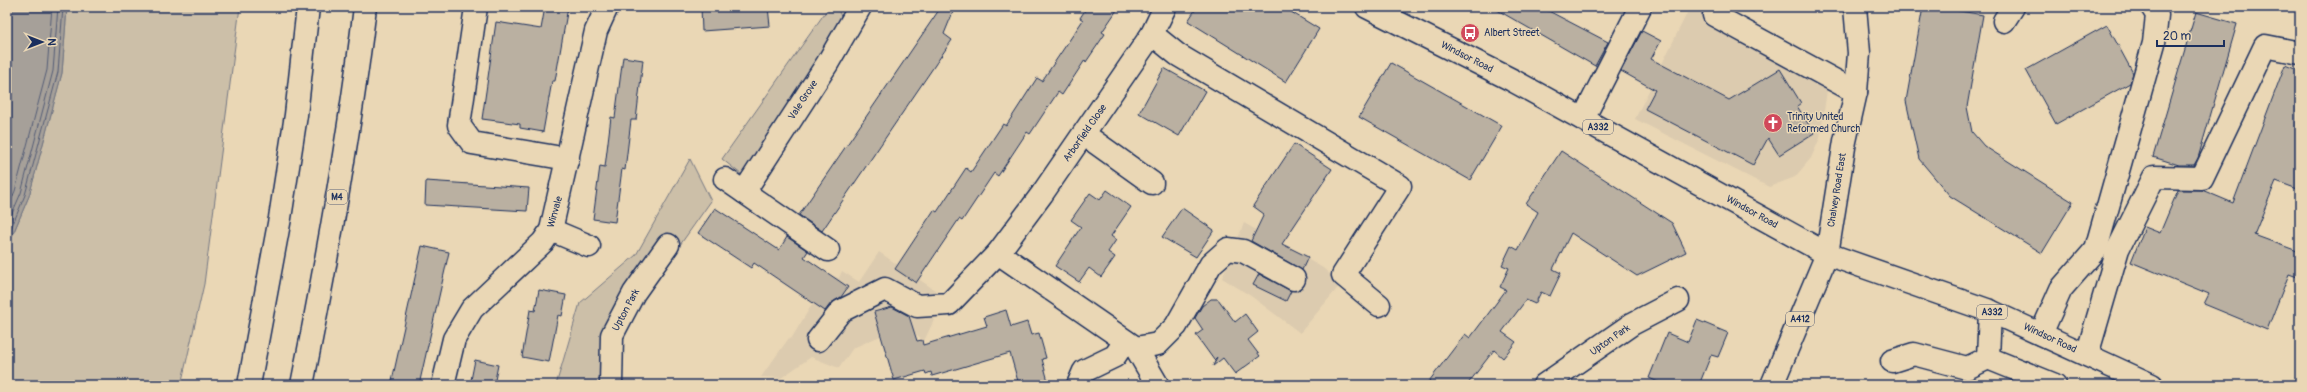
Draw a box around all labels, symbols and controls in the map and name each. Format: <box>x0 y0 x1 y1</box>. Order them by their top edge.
north arrow <box>22 22 62 62</box>
bus stop icon: Albert Street <box>1459 22 1481 44</box>
scale bar <box>2157 22 2224 48</box>
place label: Albert Street <box>1484 27 1541 39</box>
text: 20 m <box>2163 29 2192 44</box>
text: N <box>45 38 58 46</box>
street label: Windsor Road <box>1439 39 1495 75</box>
street label: Vale Grove <box>786 78 820 122</box>
street label: Arborfield Close <box>1061 102 1109 164</box>
place label: Trinity United Reformed Church <box>1787 111 1861 135</box>
church icon: Trinity United Reformed Church <box>1762 112 1784 134</box>
road number: A332 <box>1583 120 1613 134</box>
street label: Chalvey Road East <box>1825 151 1849 228</box>
road number: M4 <box>327 190 347 204</box>
street label: Windsor Road <box>1724 193 1780 231</box>
street label: Winvale <box>545 195 565 229</box>
street label: Upton Park <box>610 286 642 333</box>
road number: A332 <box>1977 305 2007 319</box>
road number: A412 <box>1786 312 1814 326</box>
street label: Upton Park <box>1588 321 1633 358</box>
street label: Windsor Road <box>2022 321 2078 356</box>

